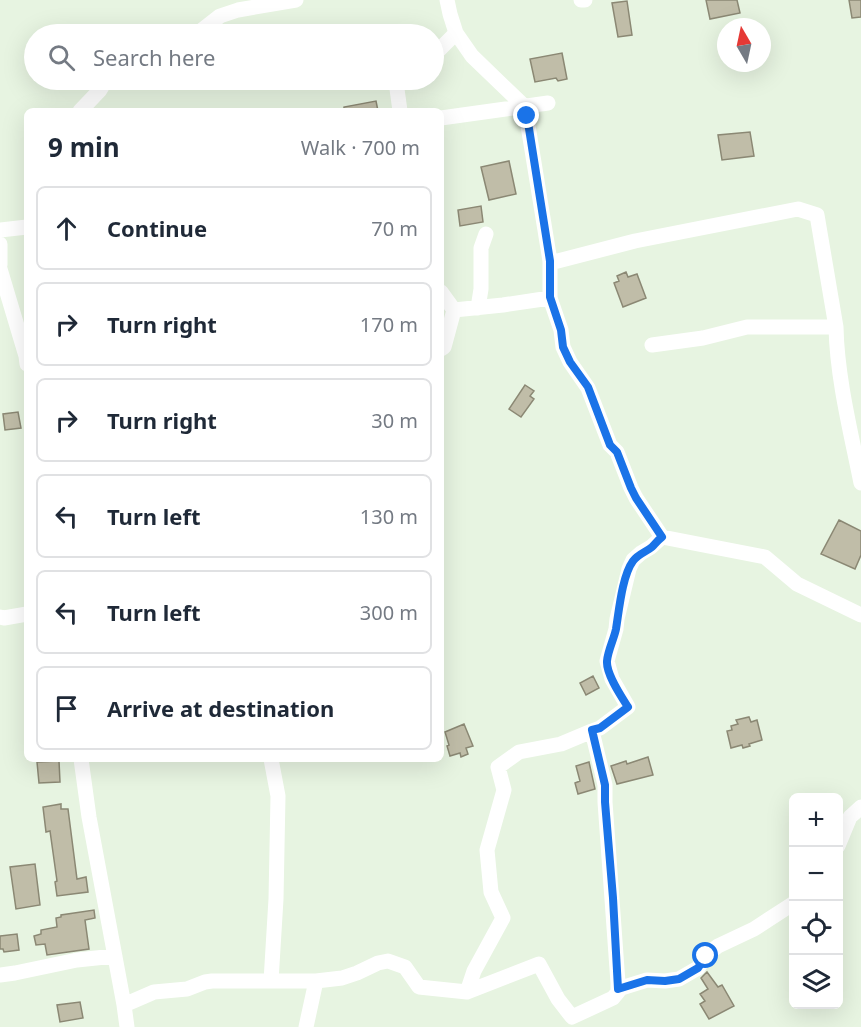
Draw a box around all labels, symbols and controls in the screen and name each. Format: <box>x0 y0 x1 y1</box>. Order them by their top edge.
north arrow <box>717 18 771 72</box>
search box <box>24 24 444 90</box>
icon: search <box>45 41 78 74</box>
text: Search here <box>93 42 215 72</box>
route end <box>513 102 539 128</box>
text: 9 min <box>48 129 120 165</box>
text: Walk · 700 m <box>301 134 420 161</box>
icon: ahead <box>50 212 83 245</box>
text: Continue <box>107 213 207 243</box>
text: 70 m <box>371 215 418 242</box>
icon: right <box>50 308 83 341</box>
text: Turn right <box>107 309 217 339</box>
text: 170 m <box>360 311 418 338</box>
icon: right <box>50 404 83 437</box>
text: Turn right <box>107 405 217 435</box>
text: 30 m <box>371 407 418 434</box>
icon: left <box>50 500 83 533</box>
text: Turn left <box>107 501 201 531</box>
text: 130 m <box>360 503 418 530</box>
icon: left <box>50 596 83 629</box>
text: Turn left <box>107 597 201 627</box>
text: 300 m <box>360 599 418 626</box>
icon: arrive <box>50 692 83 725</box>
text: Arrive at destination <box>107 693 334 723</box>
map controls <box>789 793 843 1009</box>
button: + <box>789 793 843 847</box>
button: − <box>789 847 843 901</box>
button: locate <box>789 901 843 955</box>
route start <box>692 942 718 968</box>
button: layers <box>789 955 843 1009</box>

